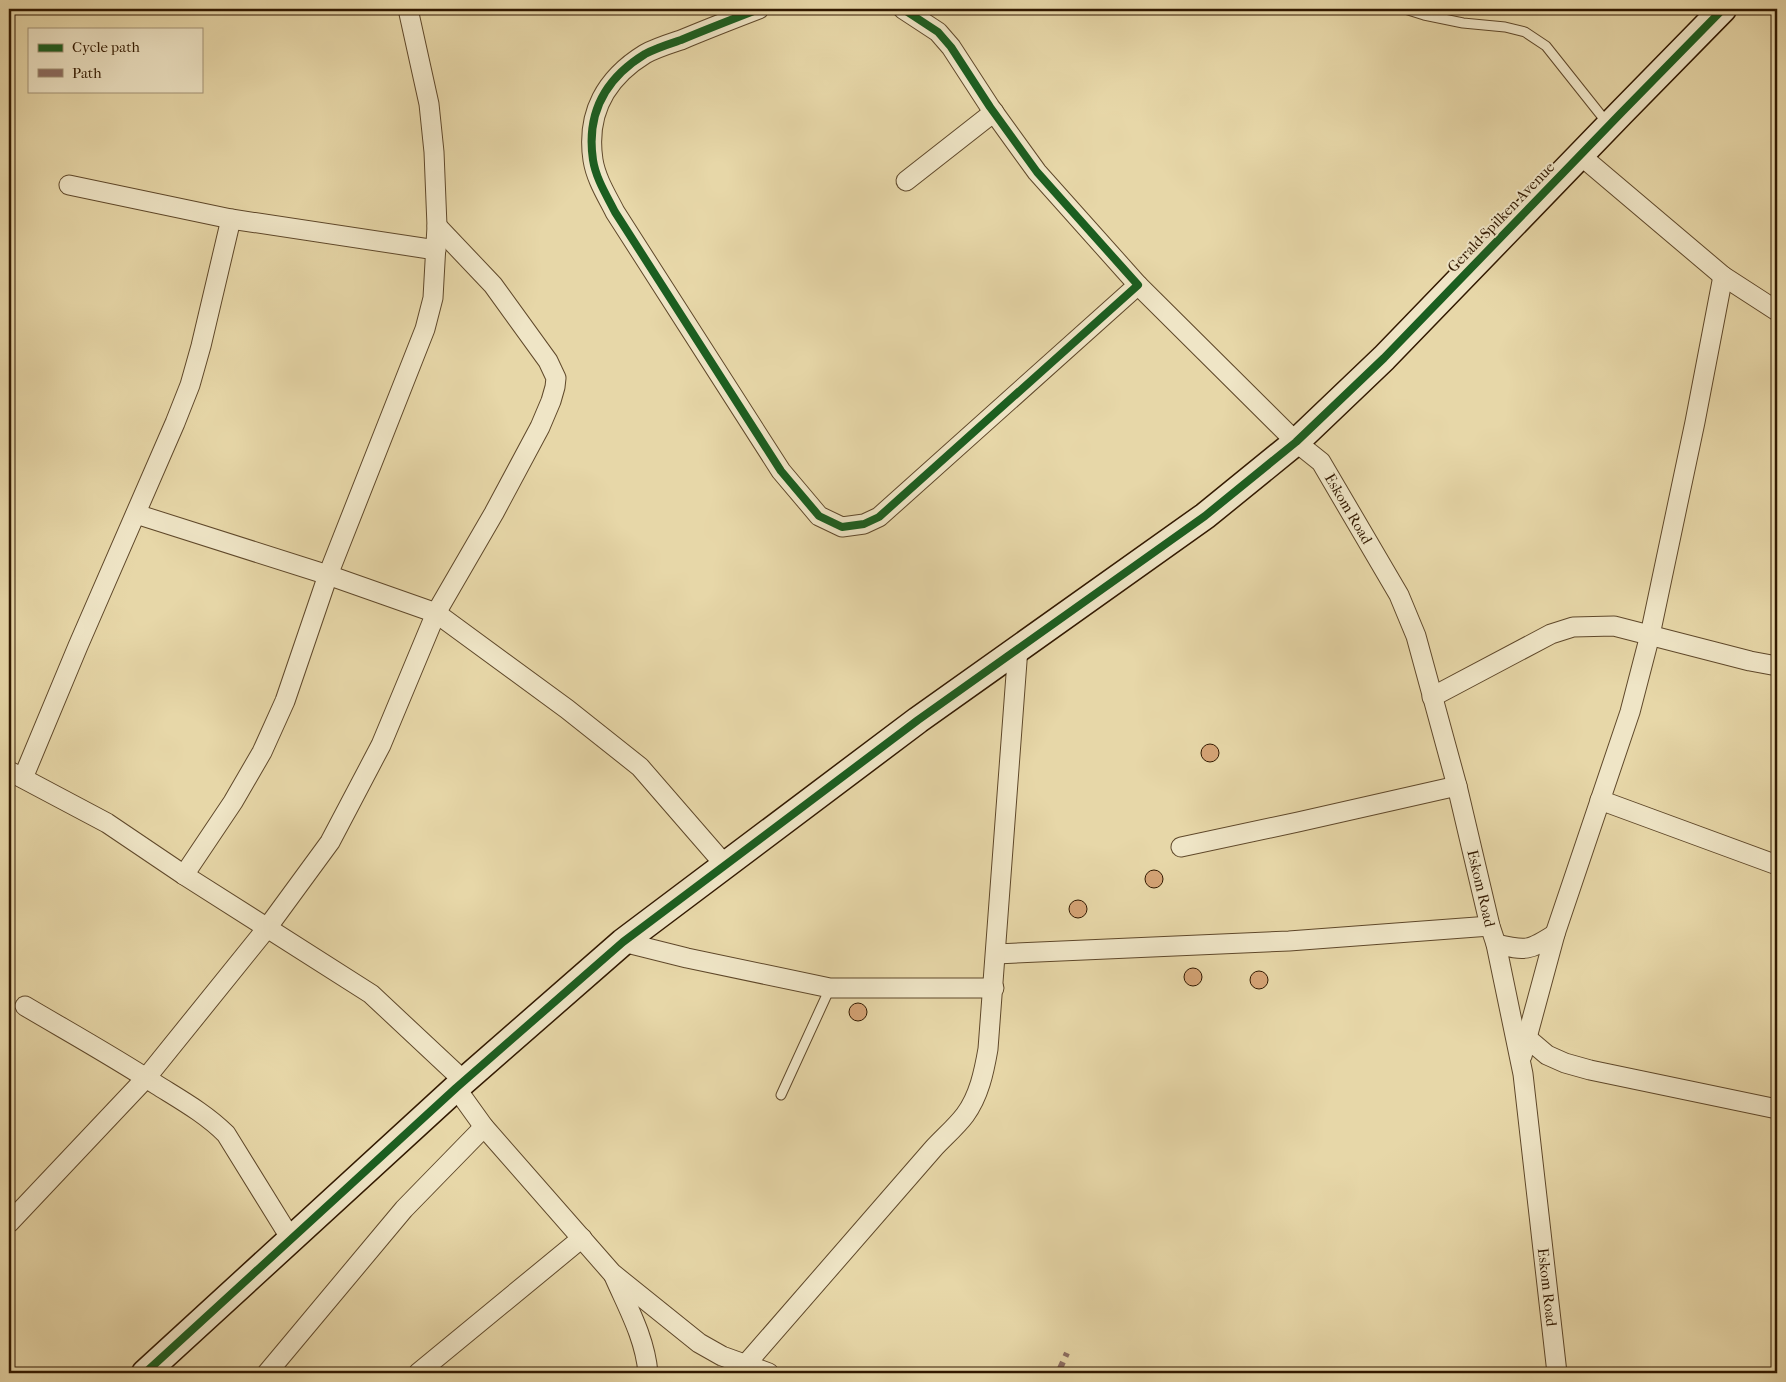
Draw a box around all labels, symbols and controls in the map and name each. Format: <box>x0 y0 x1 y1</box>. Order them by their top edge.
legend <box>28 28 202 92</box>
text: Cycle path <box>72 38 140 56</box>
text: Path <box>72 64 102 82</box>
street label: Gerald Spilken Avenue <box>1444 158 1559 276</box>
street label: Eskom Road <box>1321 470 1377 548</box>
street label: Eskom Road <box>1463 848 1499 930</box>
street label: Eskom Road <box>1534 1247 1561 1328</box>

